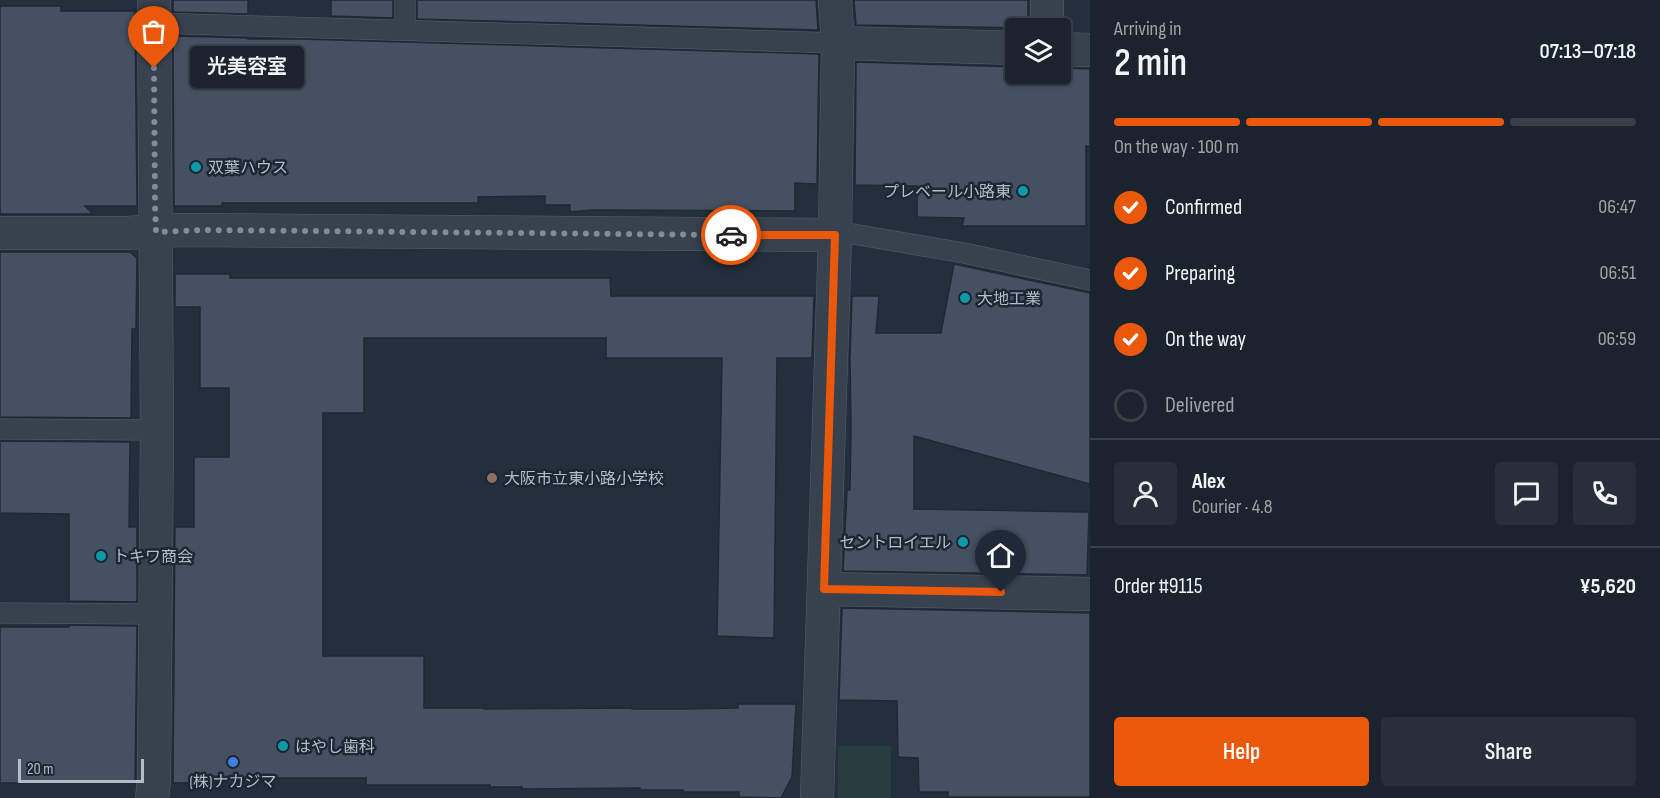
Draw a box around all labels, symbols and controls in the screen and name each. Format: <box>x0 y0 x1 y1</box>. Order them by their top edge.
pin <box>128 6 179 68</box>
icon: bag <box>137 15 170 48</box>
text: Arriving in <box>1114 17 1182 41</box>
map controls <box>1005 18 1071 84</box>
button: layers <box>1005 18 1071 84</box>
text: 07:13–07:18 <box>1540 38 1636 65</box>
text: 2 min <box>1114 40 1187 87</box>
callout: 光美容室 <box>190 47 304 89</box>
text: 光美容室 <box>207 55 287 79</box>
text: On the way · 100 m <box>1114 135 1239 159</box>
place label: 双葉ハウス <box>208 159 288 178</box>
marker: 双葉ハウス <box>189 160 203 174</box>
place label: プレベール小路東 <box>883 183 1011 202</box>
marker: プレベール小路東 <box>1016 184 1030 198</box>
icon: check <box>1114 191 1147 224</box>
text: Confirmed <box>1165 194 1242 221</box>
text: 06:47 <box>1598 195 1636 219</box>
courier <box>701 205 761 265</box>
icon: car <box>715 219 748 252</box>
icon: check <box>1114 257 1147 290</box>
text: Preparing <box>1165 260 1235 287</box>
text: 06:51 <box>1600 261 1636 285</box>
place label: 大地工業 <box>977 290 1041 309</box>
marker: 大地工業 <box>958 291 972 305</box>
icon: check <box>1114 323 1147 356</box>
text: On the way <box>1165 326 1246 353</box>
text: 06:59 <box>1598 327 1636 351</box>
text: Delivered <box>1165 392 1234 419</box>
button: person <box>1114 462 1177 525</box>
button: chat <box>1495 462 1558 525</box>
button: phone <box>1573 462 1636 525</box>
text: Alex <box>1192 468 1225 495</box>
place label: 大阪市立東小路小学校 <box>504 470 664 489</box>
marker: 大阪市立東小路小学校 <box>485 471 499 485</box>
text: Courier · 4.8 <box>1192 495 1273 519</box>
pin <box>975 530 1026 592</box>
place label: セントロイエル <box>839 534 951 553</box>
marker: セントロイエル <box>956 535 970 549</box>
icon: home <box>984 539 1017 572</box>
place label: トキワ商会 <box>113 548 193 567</box>
marker: トキワ商会 <box>94 549 108 563</box>
text: Order #9115 <box>1114 573 1203 600</box>
text: ¥5,620 <box>1579 573 1636 600</box>
button: Help <box>1114 717 1369 786</box>
button: Share <box>1381 717 1636 786</box>
place label: はやし歯科 <box>295 738 375 757</box>
marker: はやし歯科 <box>276 739 290 753</box>
marker: (株)ナカジマ <box>226 755 240 769</box>
scale bar <box>18 756 144 784</box>
text: 20 m <box>27 760 54 779</box>
place label: (株)ナカジマ <box>190 773 276 792</box>

